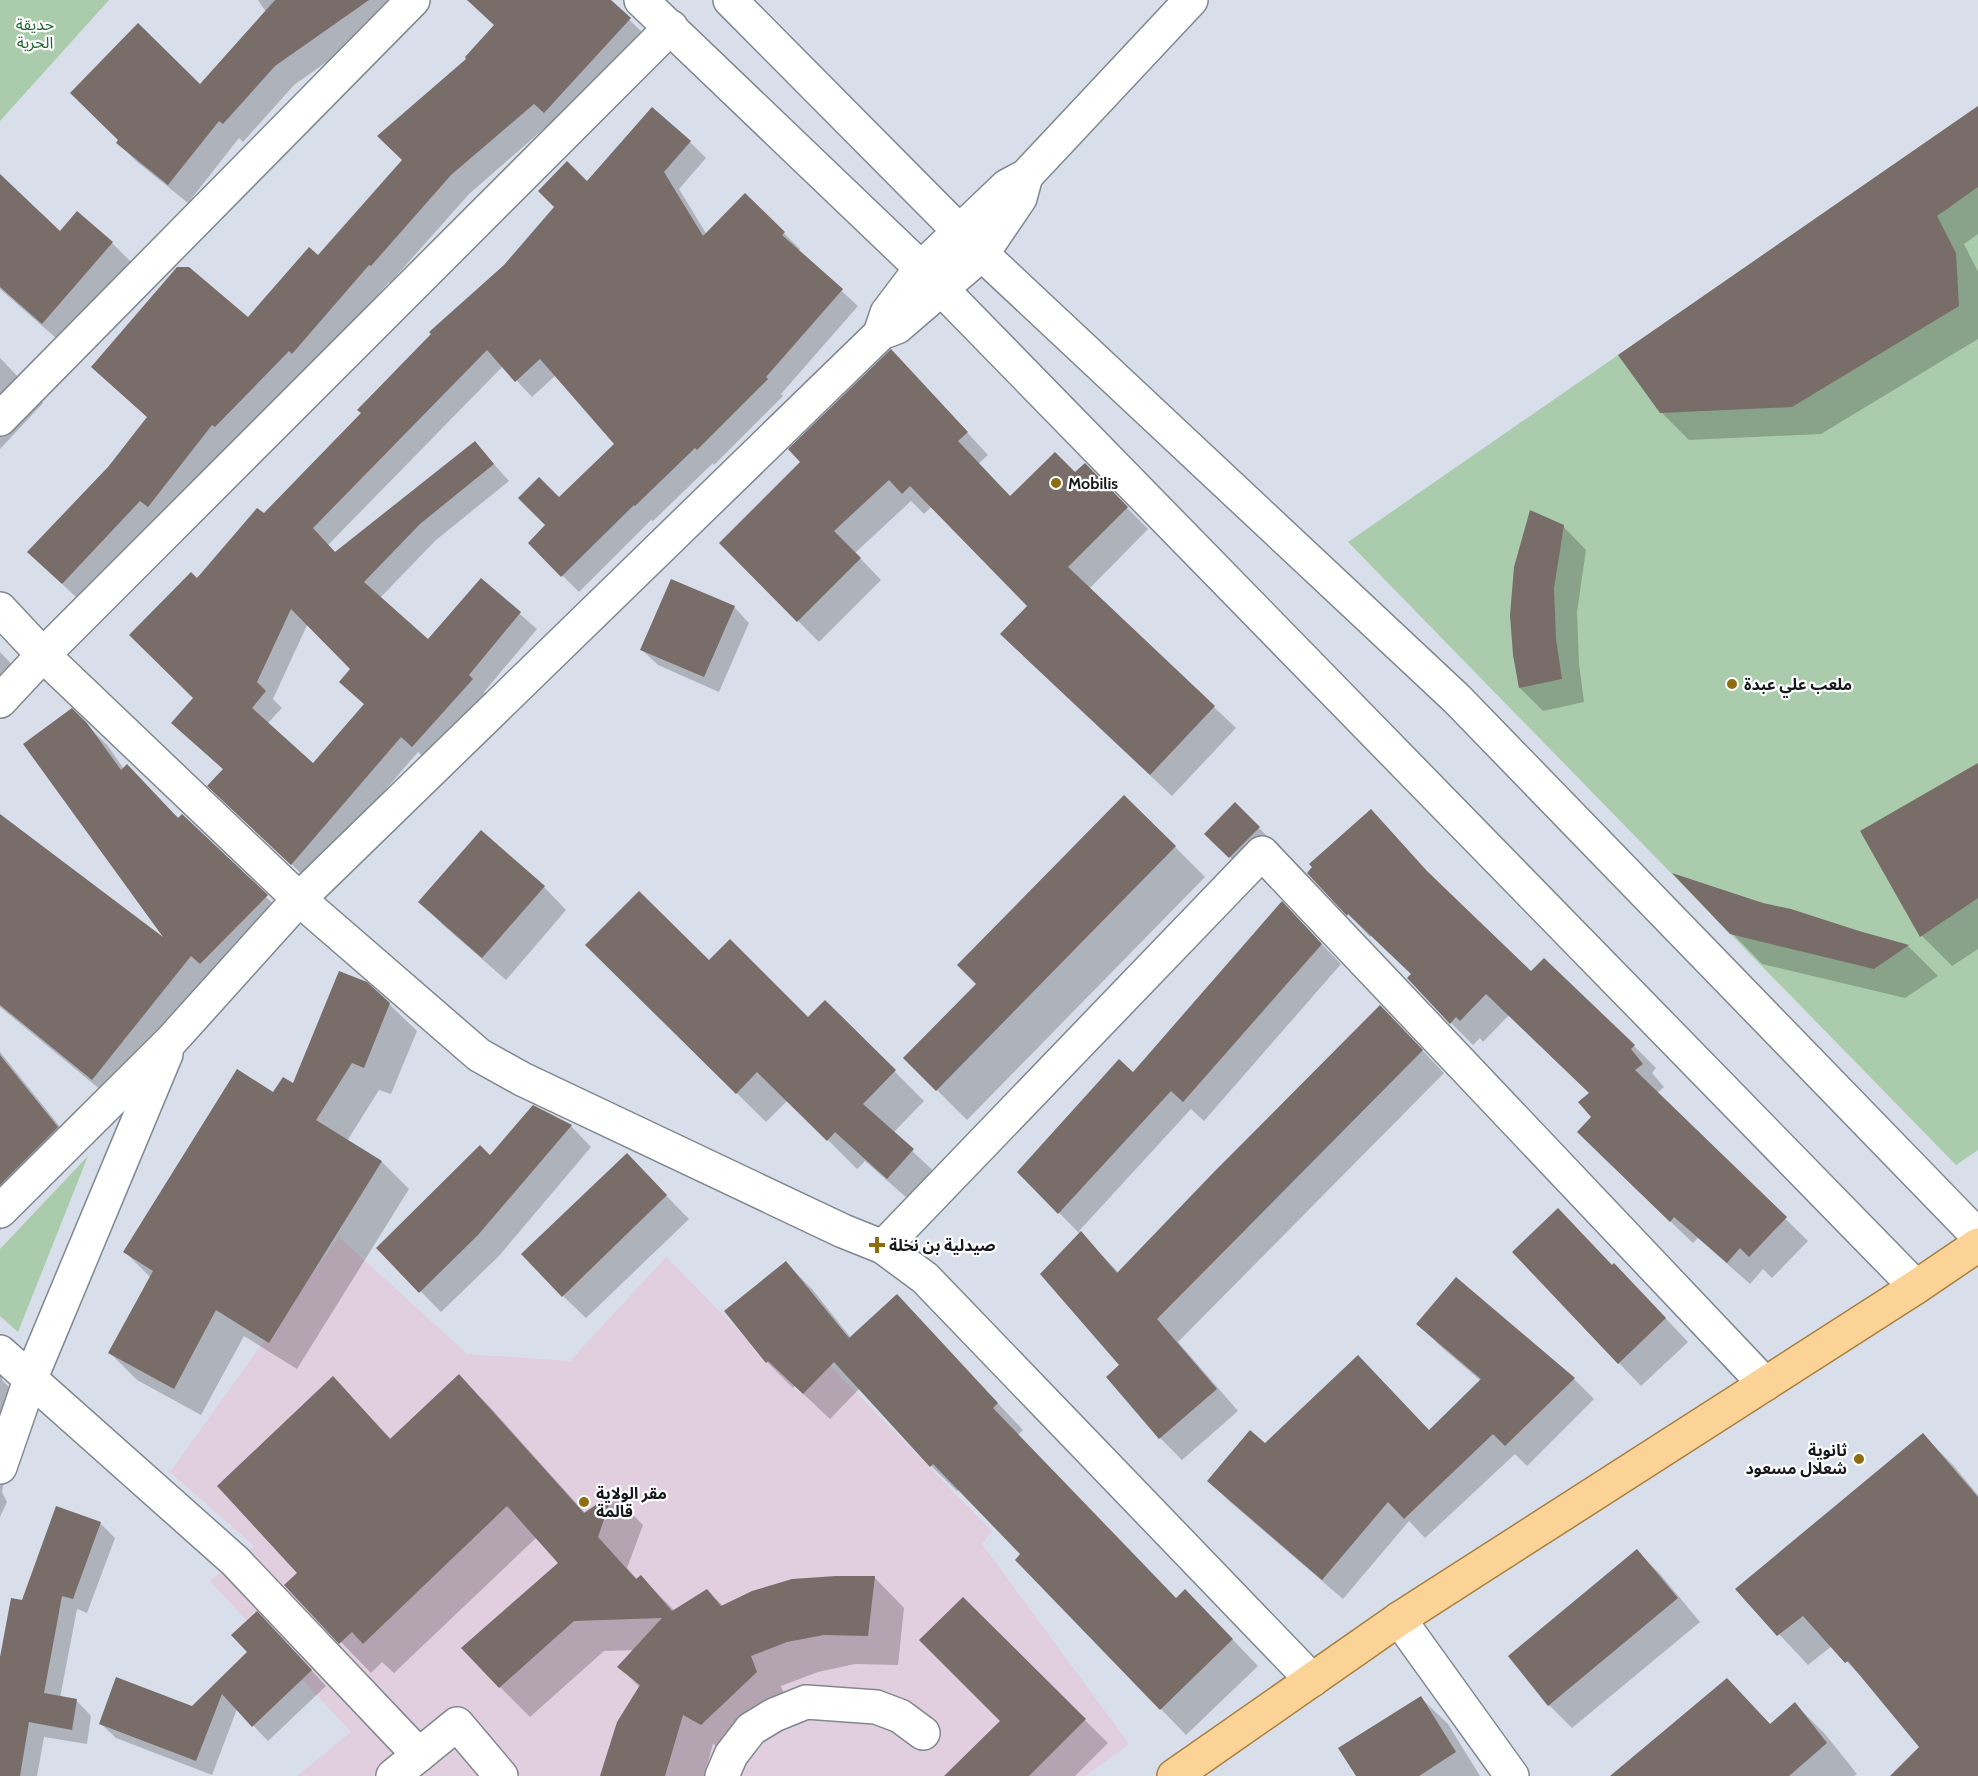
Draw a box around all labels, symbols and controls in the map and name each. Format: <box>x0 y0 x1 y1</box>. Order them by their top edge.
park label: حديقة الحرية <box>16 15 54 52</box>
place label: Mobilis <box>1068 474 1118 493</box>
marker: Mobilis <box>1049 476 1063 490</box>
place label: ملعب علي عبدة <box>1744 675 1852 698</box>
marker: ملعب علي عبدة <box>1725 677 1739 691</box>
place label: صيدلية بن نخلة <box>889 1236 996 1255</box>
marker: صيدلية بن نخلة <box>870 1238 884 1252</box>
place label: ثانوية شعلال مسعود <box>1746 1441 1847 1478</box>
marker: ثانوية شعلال مسعود <box>1852 1452 1866 1466</box>
place label: مقر الولاية قالمة <box>596 1484 667 1521</box>
marker: مقر الولاية قالمة <box>577 1495 591 1509</box>

